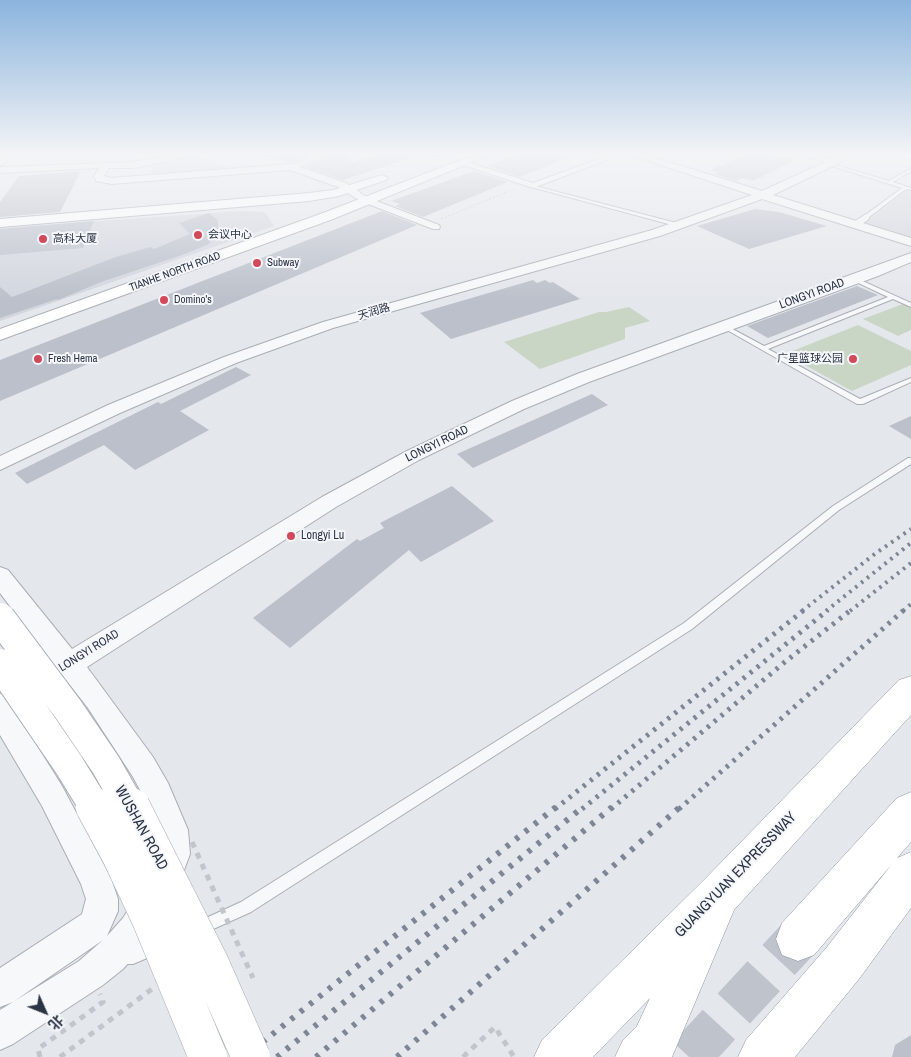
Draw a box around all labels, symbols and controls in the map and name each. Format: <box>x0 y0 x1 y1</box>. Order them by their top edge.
place label: 会议中心 <box>208 228 252 242</box>
marker: 会议中心 <box>192 229 204 241</box>
place label: 高科大厦 <box>53 232 97 246</box>
marker: 高科大厦 <box>37 233 49 245</box>
street label: TIANHE NORTH ROAD <box>128 249 222 295</box>
place label: Subway <box>267 256 299 270</box>
marker: Subway <box>251 257 263 269</box>
street label: LONGYI ROAD <box>777 276 847 312</box>
place label: Domino's <box>174 293 212 307</box>
marker: Domino's <box>158 294 170 306</box>
street label: 天润路 <box>356 301 392 323</box>
place label: Fresh Hema <box>48 352 98 366</box>
place label: 广星篮球公园 <box>777 352 843 366</box>
marker: Fresh Hema <box>32 353 44 365</box>
marker: 广星篮球公园 <box>847 353 859 365</box>
street label: LONGYI ROAD <box>403 423 471 465</box>
place label: Longyi Lu <box>301 529 344 543</box>
marker: Longyi Lu <box>285 530 297 542</box>
street label: LONGYI ROAD <box>56 627 122 675</box>
street label: WUSHAN ROAD <box>110 783 172 873</box>
street label: GUANGYUAN EXPRESSWAY <box>671 809 801 941</box>
north arrow <box>20 987 70 1037</box>
text: 北 <box>44 1011 67 1034</box>

